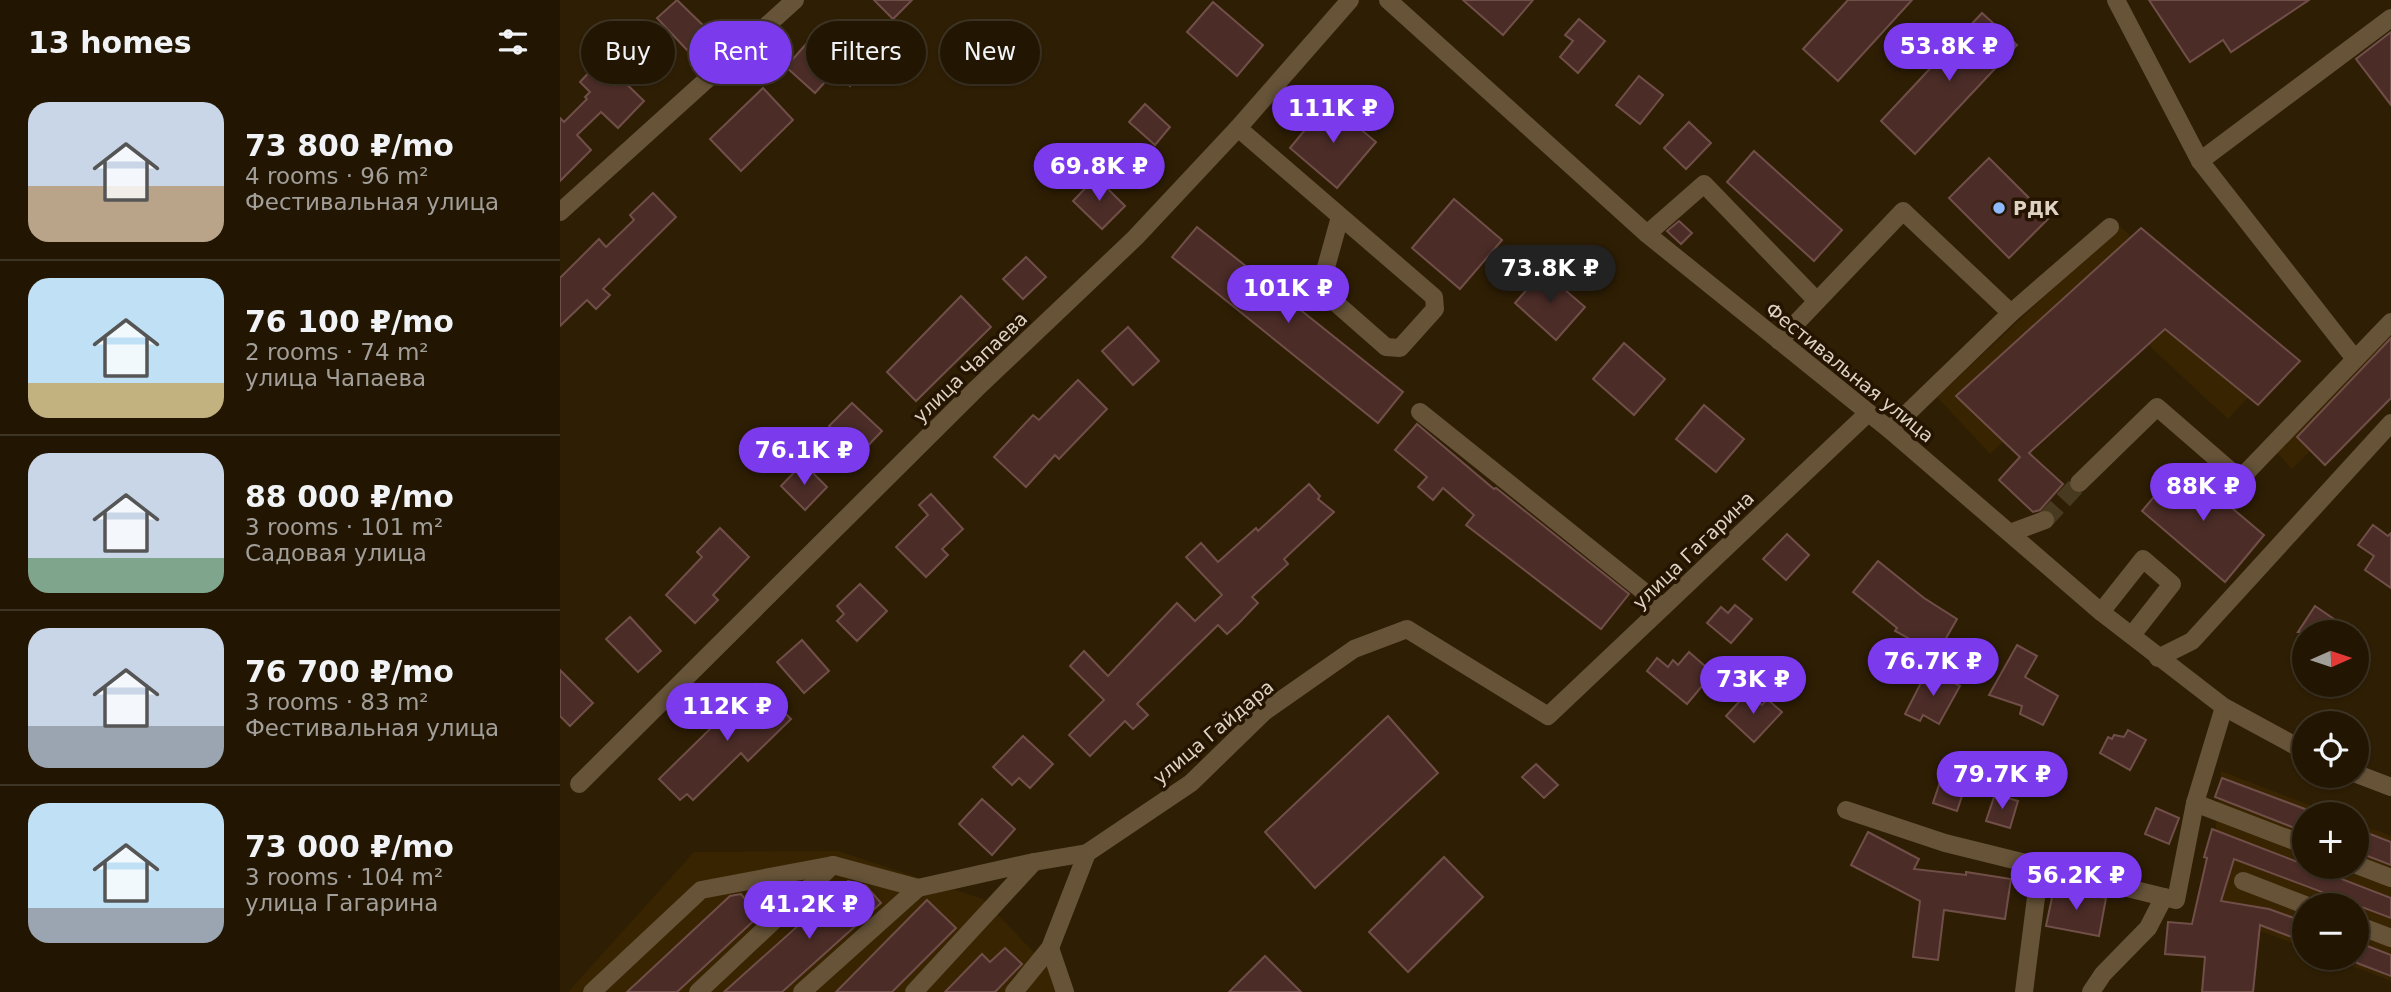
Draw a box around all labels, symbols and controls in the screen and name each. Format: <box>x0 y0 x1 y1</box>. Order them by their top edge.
chip: Buy <box>581 21 675 84</box>
chip: Rent <box>689 21 792 84</box>
chip: Filters <box>806 21 926 84</box>
chip: New <box>940 21 1040 84</box>
icon: filters <box>494 23 532 61</box>
pin: 53.8K ₽ <box>1884 24 2014 83</box>
text: 13 homes <box>28 25 192 60</box>
text: 53.8K ₽ <box>1900 33 1998 59</box>
pin: 111K ₽ <box>1276 86 1390 145</box>
text: 111K ₽ <box>1288 95 1378 121</box>
text: 73 800 ₽/mo <box>245 128 454 163</box>
icon: home <box>84 130 168 214</box>
pin: 69.8K ₽ <box>1034 144 1164 203</box>
text: 69.8K ₽ <box>1050 153 1148 179</box>
text: 4 rooms · 96 m² <box>245 163 429 189</box>
text: Фестивальная улица <box>245 189 499 215</box>
place label: РДК <box>2013 197 2060 219</box>
marker: РДК <box>1991 200 2007 216</box>
pin: 73.8K ₽ <box>1485 246 1615 305</box>
text: 73.8K ₽ <box>1501 255 1599 281</box>
pin: 101K ₽ <box>1231 266 1345 325</box>
text: 101K ₽ <box>1243 275 1333 301</box>
street label: Фестивальная улица <box>1762 297 1938 447</box>
text: 76 100 ₽/mo <box>245 304 454 339</box>
icon: home <box>84 306 168 390</box>
street label: улица Чапаева <box>909 307 1031 427</box>
text: 2 rooms · 74 m² <box>245 339 429 365</box>
text: улица Чапаева <box>245 365 426 391</box>
pin: 76.1K ₽ <box>739 428 869 487</box>
text: 76.1K ₽ <box>755 437 853 463</box>
pin: 88K ₽ <box>2154 463 2252 523</box>
text: 88K ₽ <box>2166 473 2240 499</box>
text: 88 000 ₽/mo <box>245 479 454 514</box>
icon: home <box>84 481 168 565</box>
street label: улица Гагарина <box>1628 487 1758 613</box>
text: 3 rooms · 101 m² <box>245 514 443 540</box>
text: Садовая улица <box>245 540 427 566</box>
north arrow <box>2292 620 2370 696</box>
map controls <box>2292 620 2369 970</box>
pin: 76.7K ₽ <box>1868 638 1998 698</box>
text: 76.7K ₽ <box>1884 648 1982 674</box>
text: 76 700 ₽/mo <box>245 654 454 689</box>
icon: home <box>84 656 168 740</box>
pin: 73K ₽ <box>1704 656 1802 716</box>
text: 73K ₽ <box>1716 666 1790 692</box>
street label: улица Гайдара <box>1148 675 1278 789</box>
pin: 112K ₽ <box>670 684 784 743</box>
text: 3 rooms · 83 m² <box>245 689 429 715</box>
text: 112K ₽ <box>682 693 772 719</box>
button: locate <box>2292 711 2369 788</box>
text: Фестивальная улица <box>245 715 499 741</box>
pin: 79.7K ₽ <box>1937 752 2067 811</box>
text: 79.7K ₽ <box>1953 761 2051 787</box>
button: + <box>2292 802 2369 879</box>
text: 73 000 ₽/mo <box>245 829 454 864</box>
icon: home <box>84 831 168 915</box>
pin: 56.2K ₽ <box>2011 852 2141 912</box>
text: 56.2K ₽ <box>2027 862 2125 888</box>
text: 3 rooms · 104 m² <box>245 864 443 890</box>
pin: 41.2K ₽ <box>744 881 874 941</box>
text: улица Гагарина <box>245 890 438 916</box>
text: 41.2K ₽ <box>760 891 858 917</box>
button: − <box>2292 893 2369 970</box>

